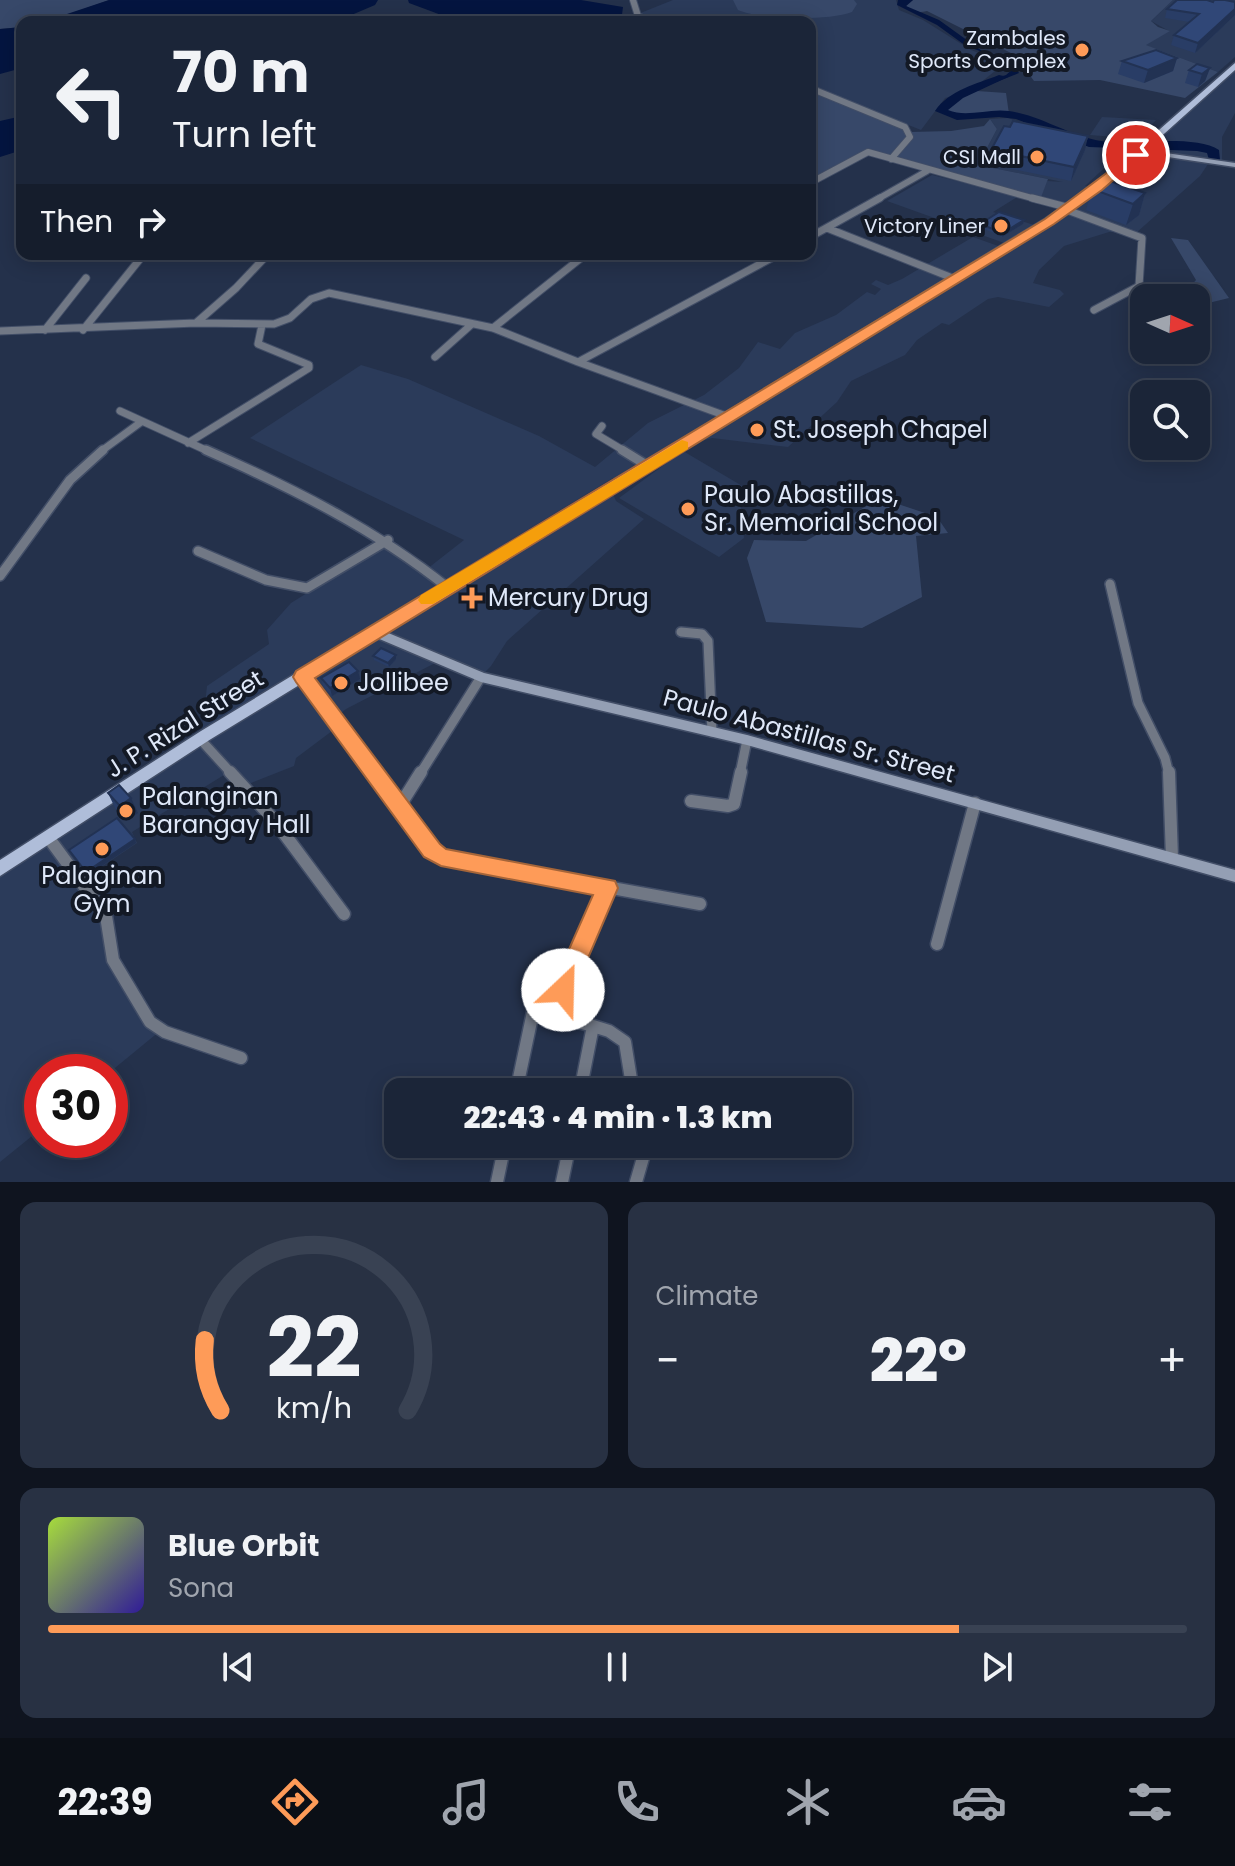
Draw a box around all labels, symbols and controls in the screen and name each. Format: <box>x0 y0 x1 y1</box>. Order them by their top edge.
place label: Zambales Sports Complex <box>908 24 1066 75</box>
text: 70 m <box>172 33 310 112</box>
marker: Zambales Sports Complex <box>1073 41 1091 59</box>
icon: left <box>40 48 144 152</box>
text: Turn left <box>172 109 317 160</box>
pin <box>1102 121 1170 189</box>
icon: arrive <box>1114 133 1158 177</box>
place label: CSI Mall <box>943 143 1021 171</box>
marker: CSI Mall <box>1028 148 1046 166</box>
text: Then <box>40 200 113 243</box>
icon: right <box>129 200 173 244</box>
place label: Victory Liner <box>864 212 985 240</box>
marker: Victory Liner <box>992 217 1010 235</box>
north arrow <box>1130 284 1210 364</box>
map controls <box>1130 284 1210 460</box>
button: search <box>1130 380 1210 460</box>
place label: St. Joseph Chapel <box>773 413 988 446</box>
marker: St. Joseph Chapel <box>748 421 766 439</box>
place label: Paulo Abastillas, Sr. Memorial School <box>704 478 938 539</box>
marker: Paulo Abastillas, Sr. Memorial School <box>679 500 697 518</box>
place label: Mercury Drug <box>488 581 649 614</box>
marker: Mercury Drug <box>463 589 481 607</box>
street label: J. P. Rizal Street <box>100 662 270 785</box>
place label: Jollibee <box>357 666 449 699</box>
marker: Jollibee <box>332 674 350 692</box>
street label: Paulo Abastillas Sr. Street <box>660 681 959 790</box>
place label: Palanginan Barangay Hall <box>142 780 310 841</box>
marker: Palanginan Barangay Hall <box>117 802 135 820</box>
marker: Palaginan Gym <box>93 840 111 858</box>
place label: Palaginan Gym <box>41 859 163 920</box>
position arrow <box>521 948 605 1032</box>
speed limit sign: 30 <box>24 1054 128 1158</box>
text: 22:43 · 4 min · 1.3 km <box>464 1096 772 1139</box>
text: Climate <box>656 1278 758 1314</box>
text: 22 <box>266 1290 361 1406</box>
text: 22° <box>870 1319 967 1403</box>
text: − <box>656 1330 680 1391</box>
text: + <box>1157 1330 1187 1391</box>
text: km/h <box>276 1388 352 1428</box>
text: Blue Orbit <box>168 1524 320 1567</box>
text: Sona <box>168 1570 234 1606</box>
icon: previous <box>216 1645 260 1689</box>
icon: pause <box>595 1645 639 1689</box>
icon: next <box>975 1645 1019 1689</box>
icon: directions <box>267 1774 323 1830</box>
icon: music <box>438 1774 494 1830</box>
icon: phone <box>609 1774 665 1830</box>
icon: climate <box>780 1774 836 1830</box>
icon: car <box>951 1774 1007 1830</box>
icon: filters <box>1122 1774 1178 1830</box>
text: 22:39 <box>57 1777 153 1828</box>

